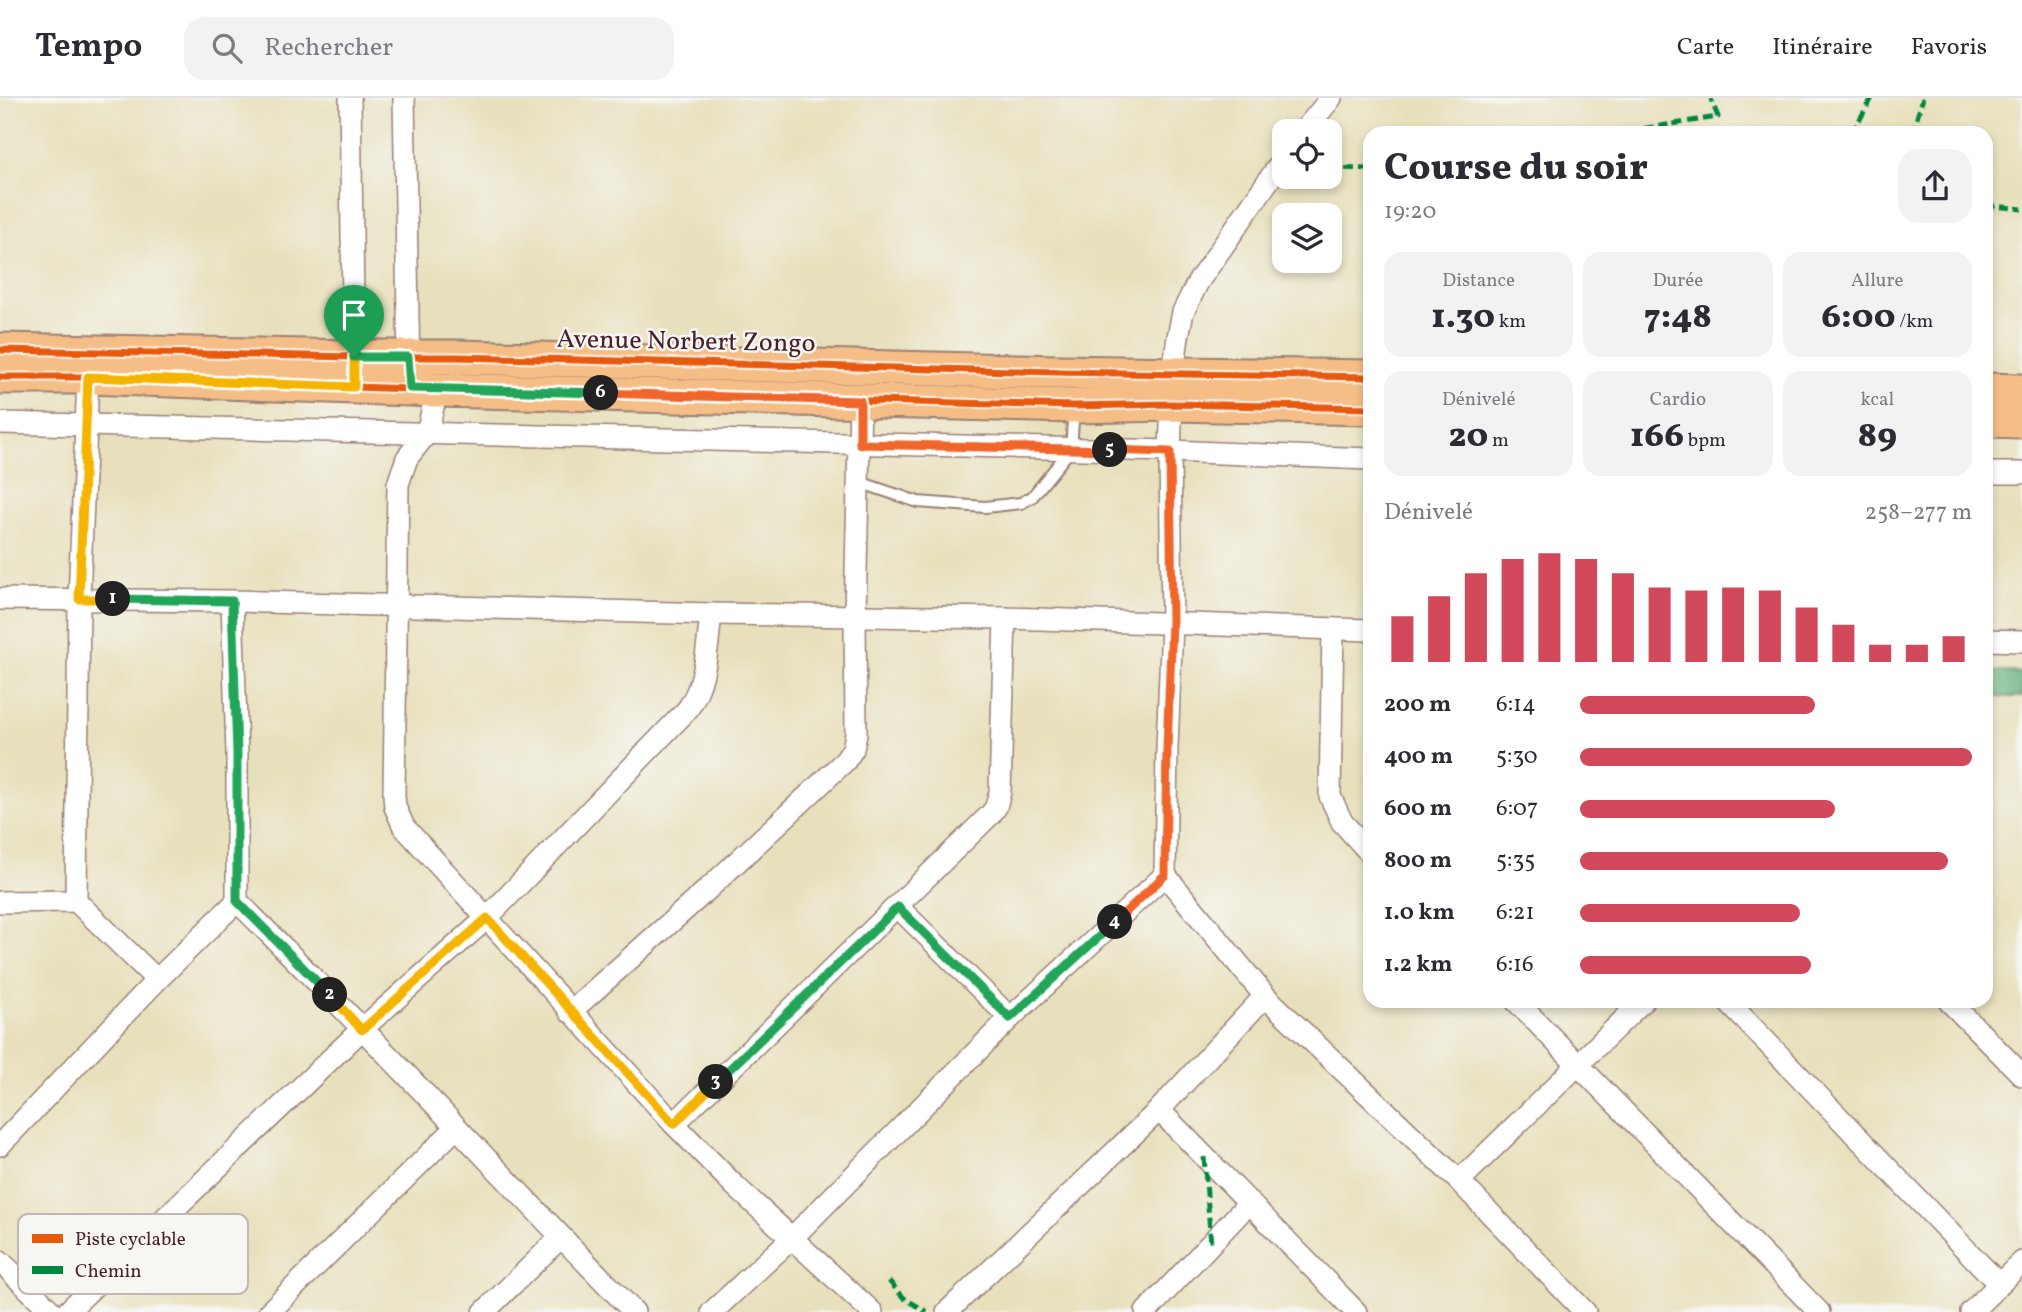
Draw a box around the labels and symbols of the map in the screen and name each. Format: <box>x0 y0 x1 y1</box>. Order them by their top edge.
pin <box>324 285 384 357</box>
street label: Avenue Norbert Zongo <box>556 322 816 362</box>
pin: 6 <box>584 376 618 410</box>
pin: 5 <box>1092 432 1128 468</box>
pin: 1 <box>96 582 130 616</box>
pin: 4 <box>1098 904 1132 940</box>
pin: 2 <box>312 978 348 1012</box>
pin: 3 <box>698 1065 734 1100</box>
legend <box>18 1214 248 1294</box>
text: Piste cyclable <box>75 1227 186 1253</box>
text: Chemin <box>75 1259 142 1285</box>

